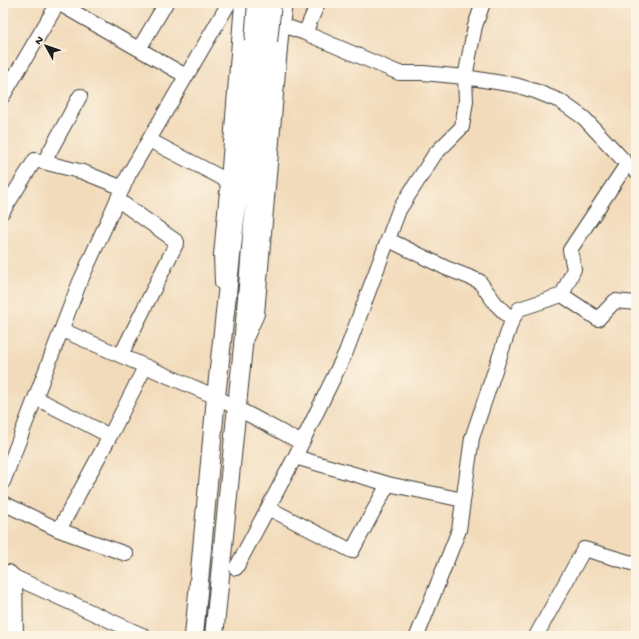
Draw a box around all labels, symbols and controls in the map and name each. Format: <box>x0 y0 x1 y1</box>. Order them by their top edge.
north arrow <box>26 26 66 66</box>
text: N <box>33 34 47 47</box>

